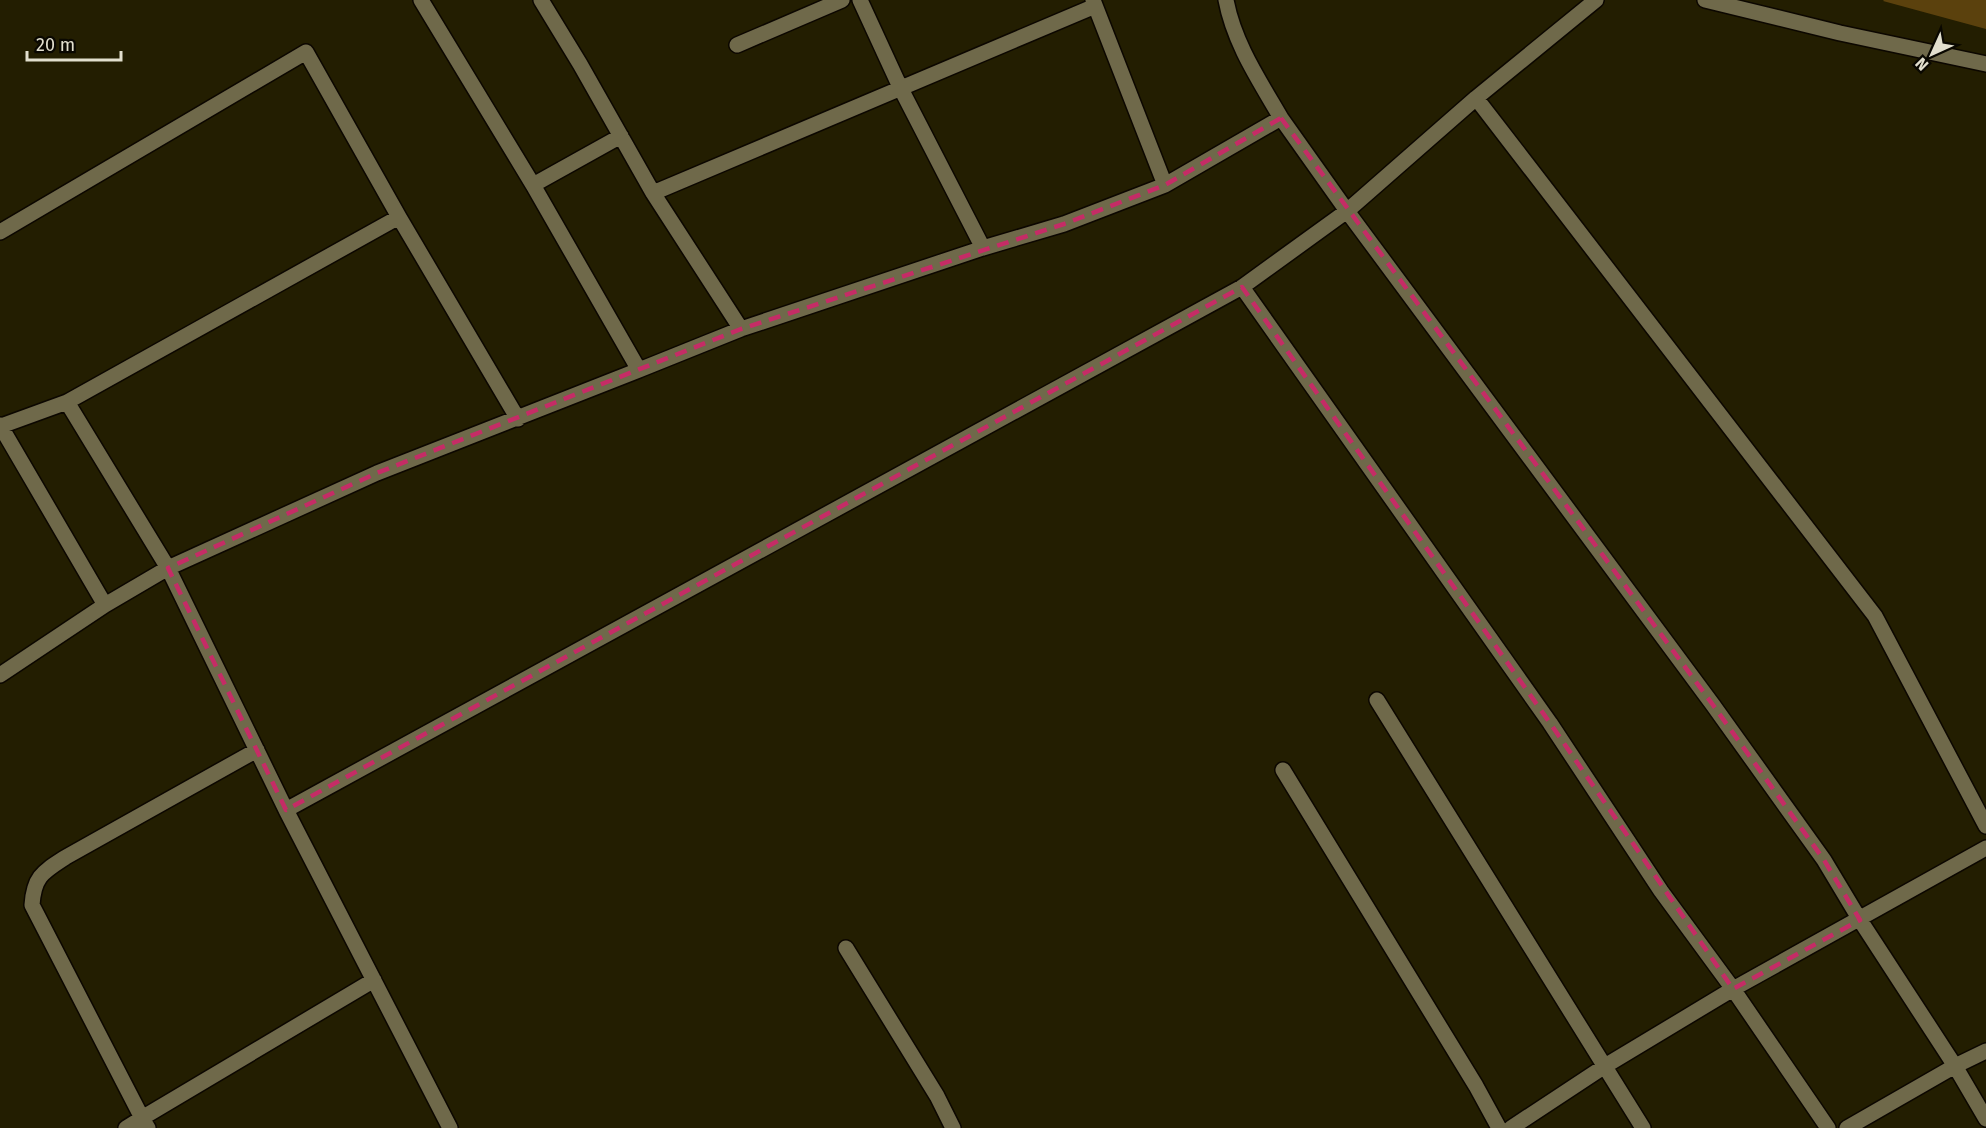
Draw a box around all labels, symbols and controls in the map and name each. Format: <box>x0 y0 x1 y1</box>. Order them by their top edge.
scale bar <box>27 24 122 62</box>
north arrow <box>1902 24 1962 84</box>
text: 20 m <box>36 34 75 56</box>
text: N <box>1911 54 1932 75</box>

